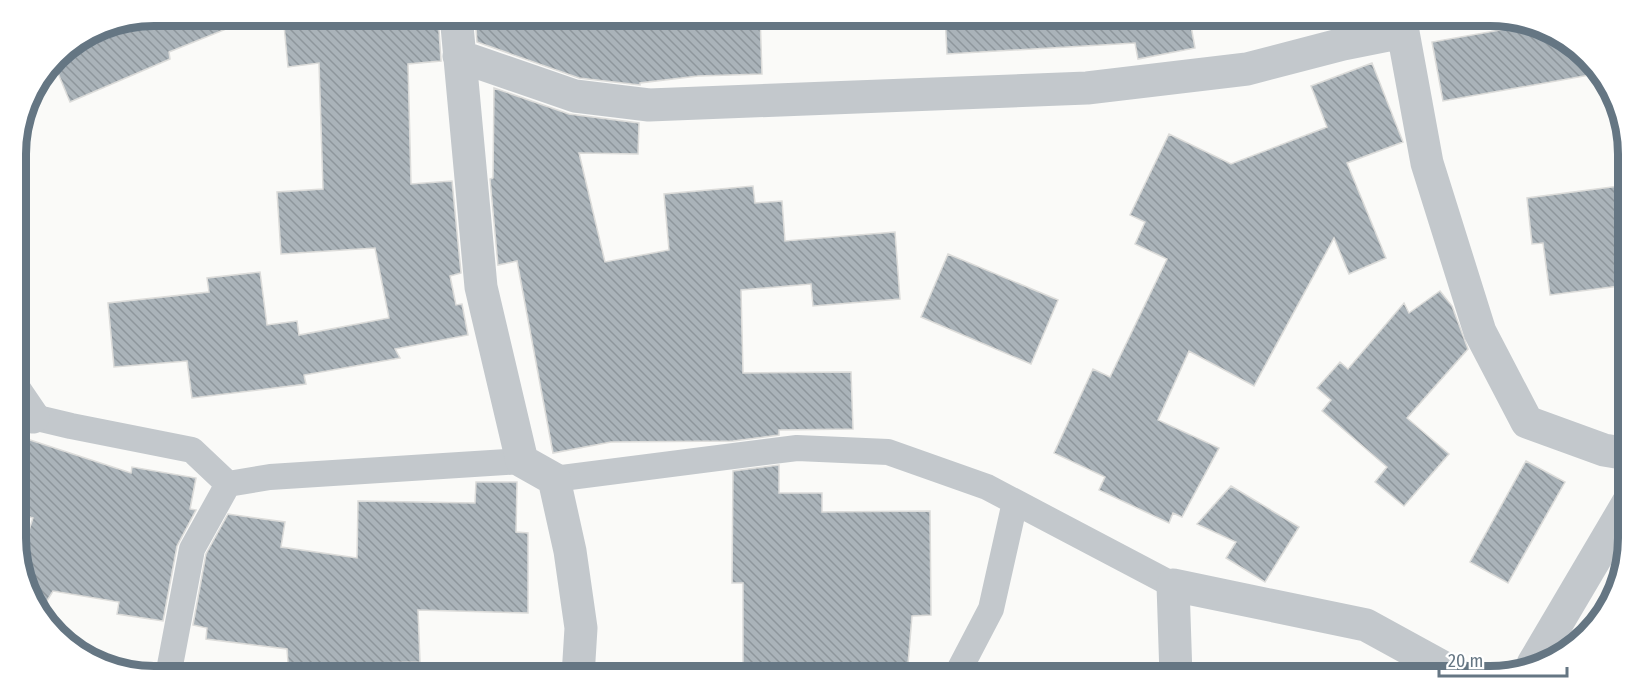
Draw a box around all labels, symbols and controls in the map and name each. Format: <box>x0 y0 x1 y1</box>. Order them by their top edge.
scale bar <box>1439 640 1566 678</box>
text: 20 m <box>1448 650 1483 672</box>

